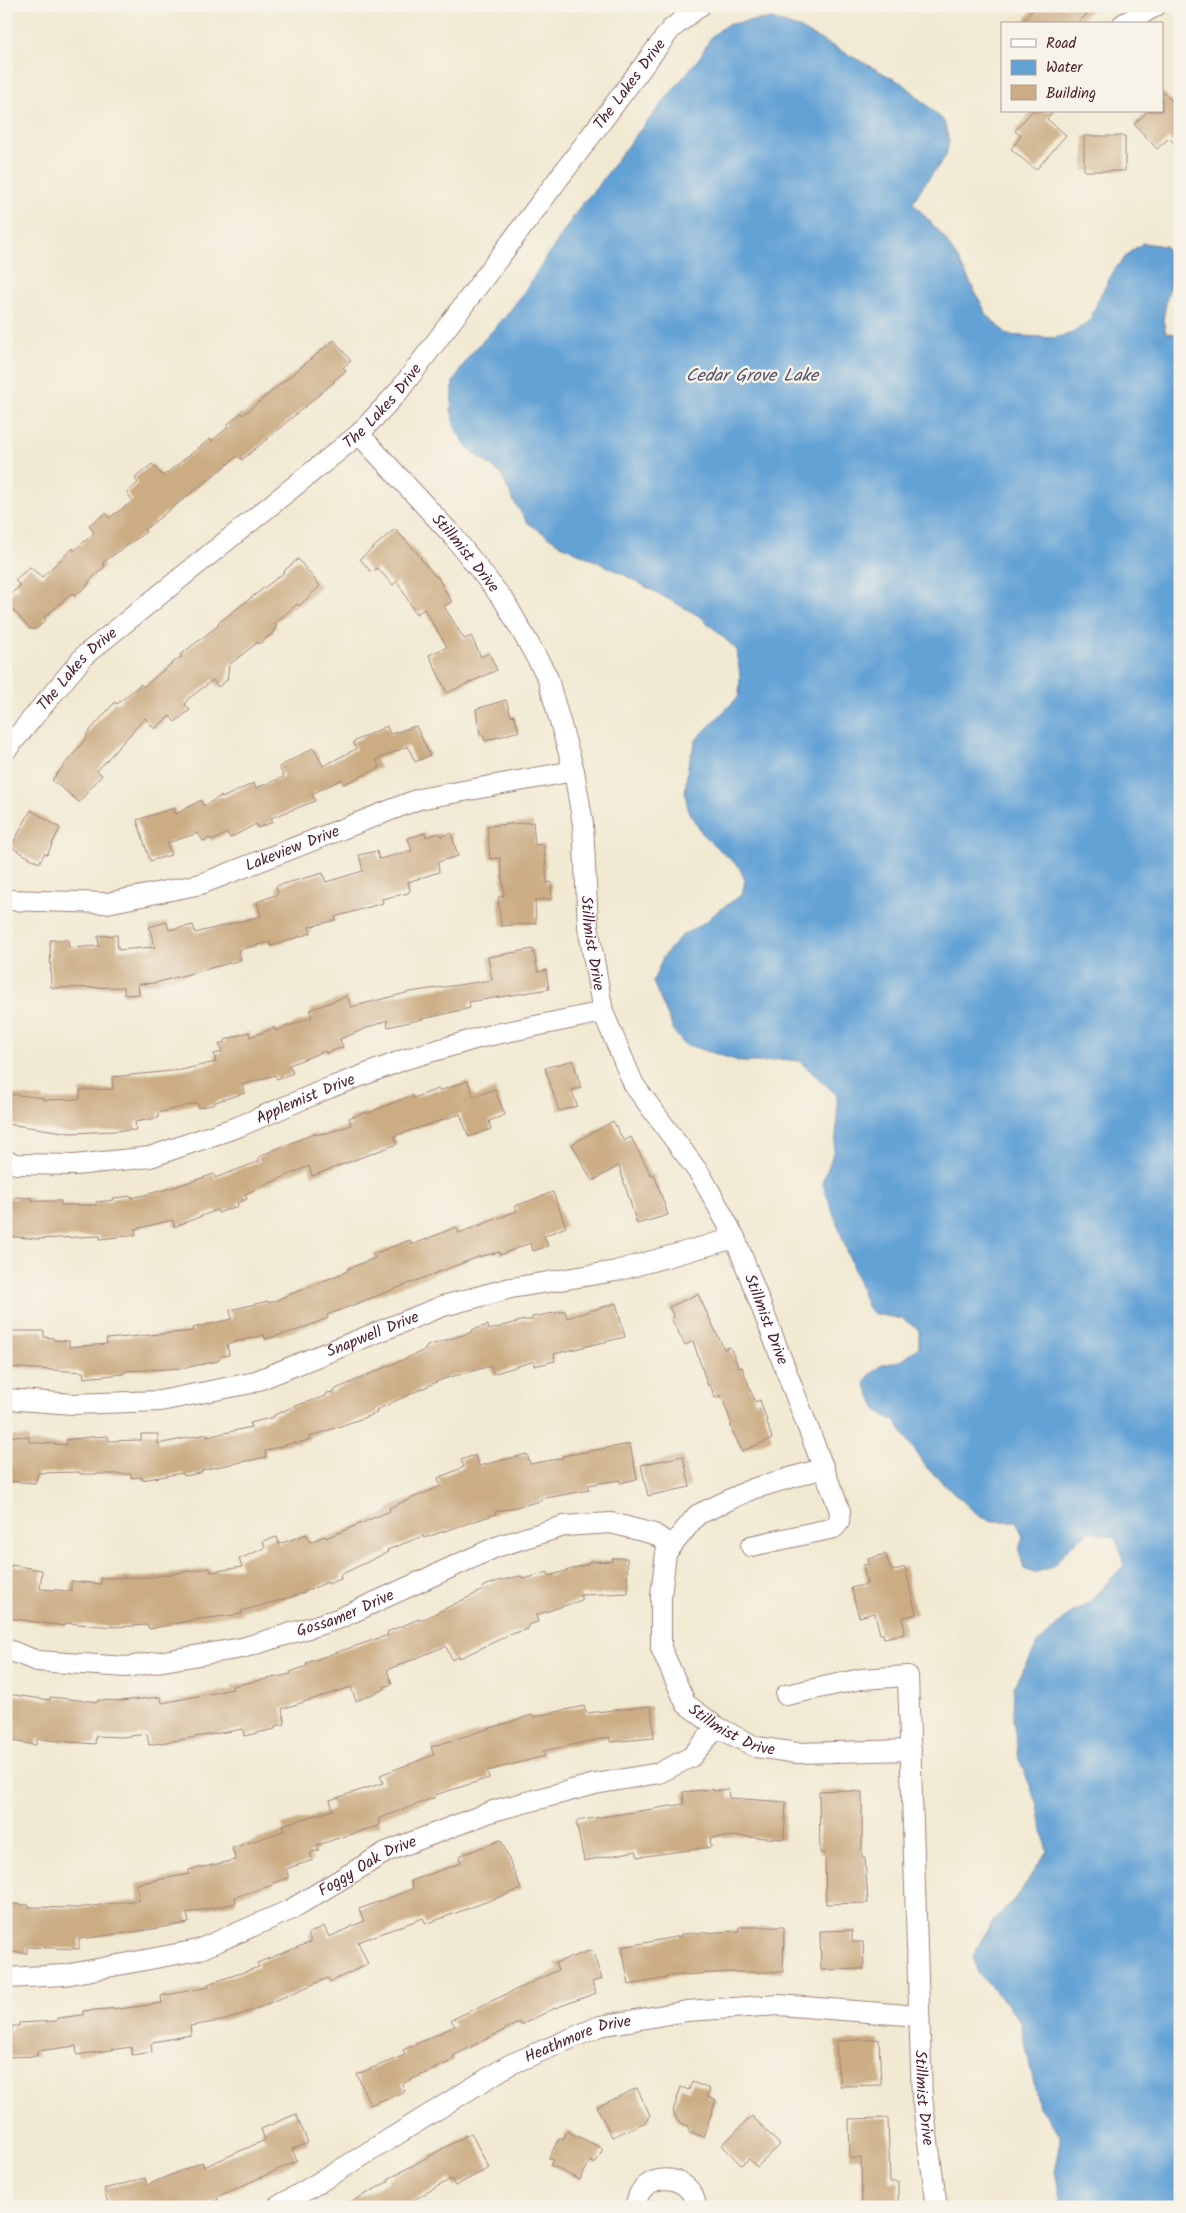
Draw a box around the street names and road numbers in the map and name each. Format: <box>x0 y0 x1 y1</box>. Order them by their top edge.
street label: The Lakes Drive <box>587 33 672 135</box>
street label: The Lakes Drive <box>337 358 428 455</box>
street label: Stillmist Drive <box>426 508 506 598</box>
street label: The Lakes Drive <box>31 621 123 717</box>
street label: Lakeview Drive <box>242 819 343 878</box>
street label: Stillmist Drive <box>574 895 612 993</box>
street label: Applemist Drive <box>252 1067 359 1130</box>
street label: Stillmist Drive <box>737 1270 795 1369</box>
street label: Snapwell Drive <box>323 1304 423 1364</box>
street label: Gossamer Drive <box>293 1583 398 1643</box>
street label: Stillmist Drive <box>683 1697 777 1762</box>
street label: Foggy Oak Drive <box>313 1829 420 1903</box>
street label: Heathmore Drive <box>520 2008 633 2070</box>
street label: Stillmist Drive <box>908 2050 941 2147</box>

